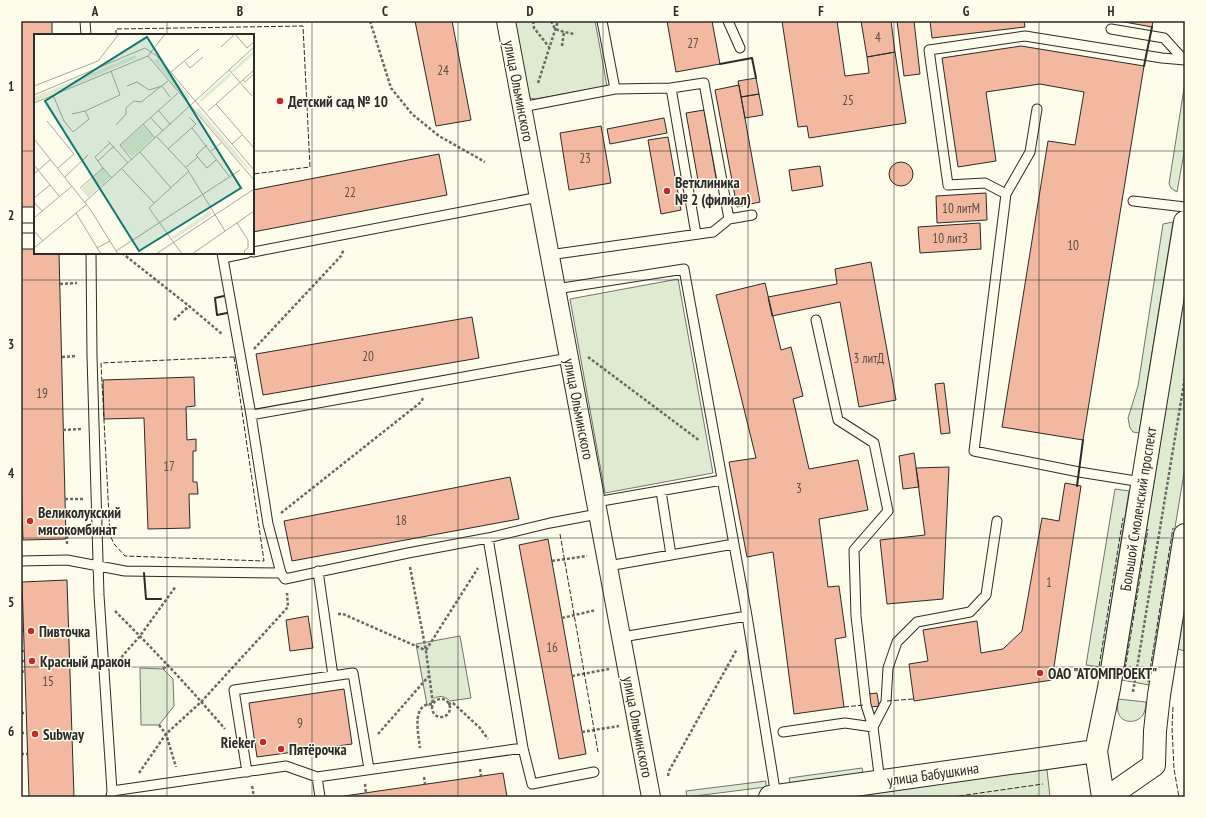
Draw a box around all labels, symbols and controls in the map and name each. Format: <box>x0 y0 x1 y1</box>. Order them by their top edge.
text: A <box>91 3 99 20</box>
text: B <box>237 3 243 20</box>
text: C <box>382 3 388 20</box>
text: D <box>527 3 534 20</box>
text: E <box>673 3 679 20</box>
text: F <box>818 3 824 20</box>
text: G <box>963 3 970 20</box>
text: H <box>1108 3 1115 20</box>
house number: 4 <box>875 29 881 46</box>
inset map <box>34 34 254 254</box>
house number: 27 <box>687 35 699 52</box>
street label: улица Ольминского <box>500 39 538 143</box>
house number: 24 <box>437 62 449 79</box>
text: 1 <box>8 78 14 95</box>
place label: Детский сад № 10 <box>288 92 388 111</box>
house number: 25 <box>842 92 854 109</box>
marker: Детский сад № 10 <box>275 96 285 106</box>
house number: 23 <box>579 150 591 167</box>
place label: Ветклиника № 2 (филиал) <box>675 173 751 209</box>
house number: 22 <box>344 184 356 201</box>
marker: Ветклиника № 2 (филиал) <box>662 186 672 196</box>
house number: 10 литМ <box>942 200 980 217</box>
text: 2 <box>8 207 14 224</box>
house number: 10 литЗ <box>932 230 968 247</box>
house number: 10 <box>1067 237 1079 254</box>
text: 3 <box>8 336 14 353</box>
house number: 20 <box>362 348 374 365</box>
house number: 3 литД <box>854 350 884 367</box>
street label: улица Ольминского <box>560 357 598 461</box>
house number: 19 <box>36 385 48 402</box>
street label: Большой Смоленский проспект <box>1116 426 1160 592</box>
house number: 17 <box>163 458 175 475</box>
text: 4 <box>8 465 15 482</box>
house number: 3 <box>796 480 802 497</box>
place label: Великолукский мясокомбинат <box>38 503 121 539</box>
house number: 18 <box>395 512 407 529</box>
marker: Великолукский мясокомбинат <box>25 516 35 526</box>
house number: 1 <box>1046 574 1052 591</box>
text: 5 <box>8 594 14 611</box>
place label: Пивточка <box>39 622 90 641</box>
marker: Пивточка <box>26 626 36 636</box>
house number: 16 <box>546 639 558 656</box>
place label: Красный дракон <box>40 652 131 671</box>
marker: Красный дракон <box>27 656 37 666</box>
place label: ОАО "АТОМПРОЕКТ" <box>1048 664 1157 683</box>
marker: ОАО "АТОМПРОЕКТ" <box>1035 668 1045 678</box>
house number: 15 <box>42 673 54 690</box>
street label: улица Ольминского <box>619 675 657 779</box>
house number: 9 <box>297 715 303 732</box>
text: 6 <box>8 723 14 740</box>
place label: Subway <box>43 725 85 744</box>
marker: Subway <box>30 729 40 739</box>
place label: Rieker <box>221 733 256 752</box>
marker: Rieker <box>258 737 268 747</box>
place label: Пятёрочка <box>289 740 347 759</box>
marker: Пятёрочка <box>276 744 286 754</box>
street label: улица Бабушкина <box>886 758 980 790</box>

